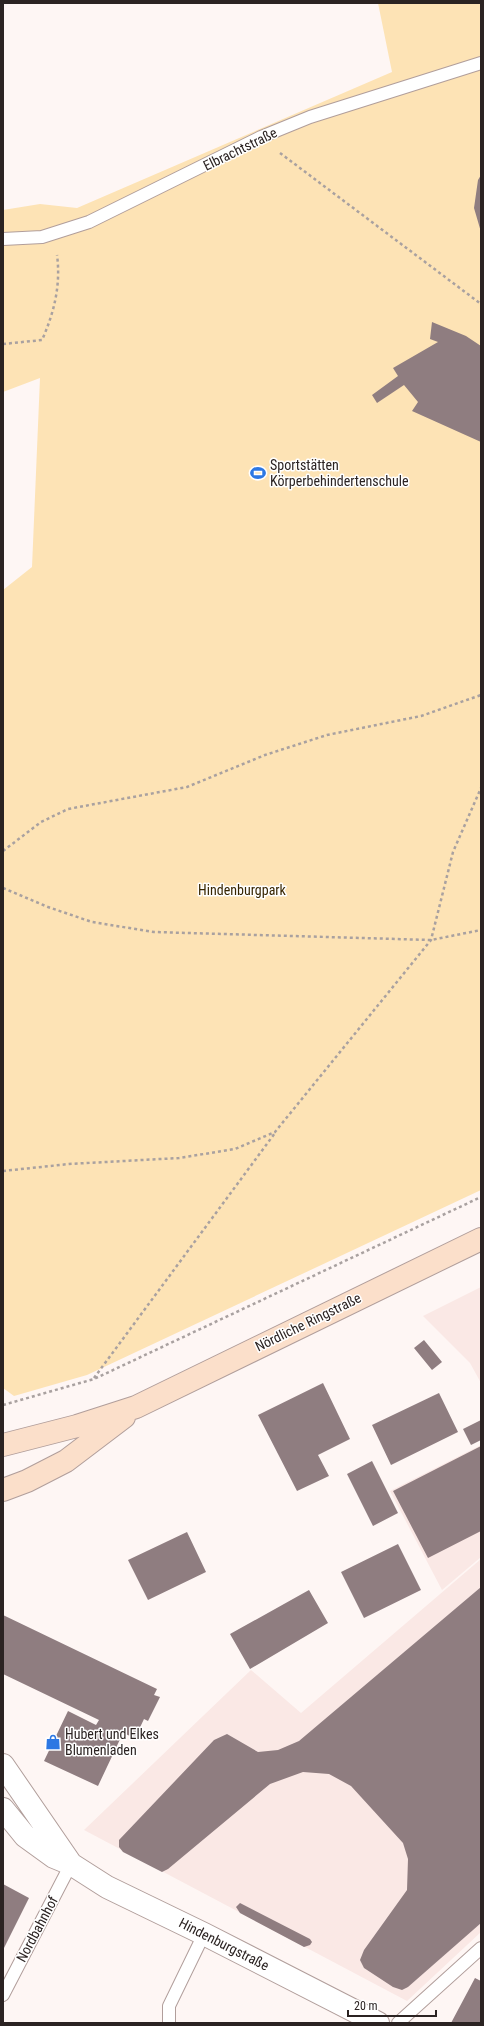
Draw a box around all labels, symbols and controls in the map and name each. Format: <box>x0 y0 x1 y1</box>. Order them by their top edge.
street label: Elbrachtstraße <box>200 124 280 174</box>
place label: Sportstätten Körperbehindertenschule <box>270 457 409 489</box>
sports icon: Sportstätten Körperbehindertenschule <box>249 464 267 482</box>
park label: Hindenburgpark <box>198 882 287 898</box>
street label: Nördliche Ringstraße <box>253 1289 364 1355</box>
place label: Hubert und Elkes Blumenladen <box>65 1726 159 1758</box>
shop icon: Hubert und Elkes Blumenladen <box>44 1733 62 1751</box>
street label: Nordbahnhof <box>13 1893 61 1965</box>
street label: Hindenburgstraße <box>176 1914 272 1974</box>
scale bar <box>348 1992 436 2018</box>
text: 20 m <box>354 1999 378 2013</box>

